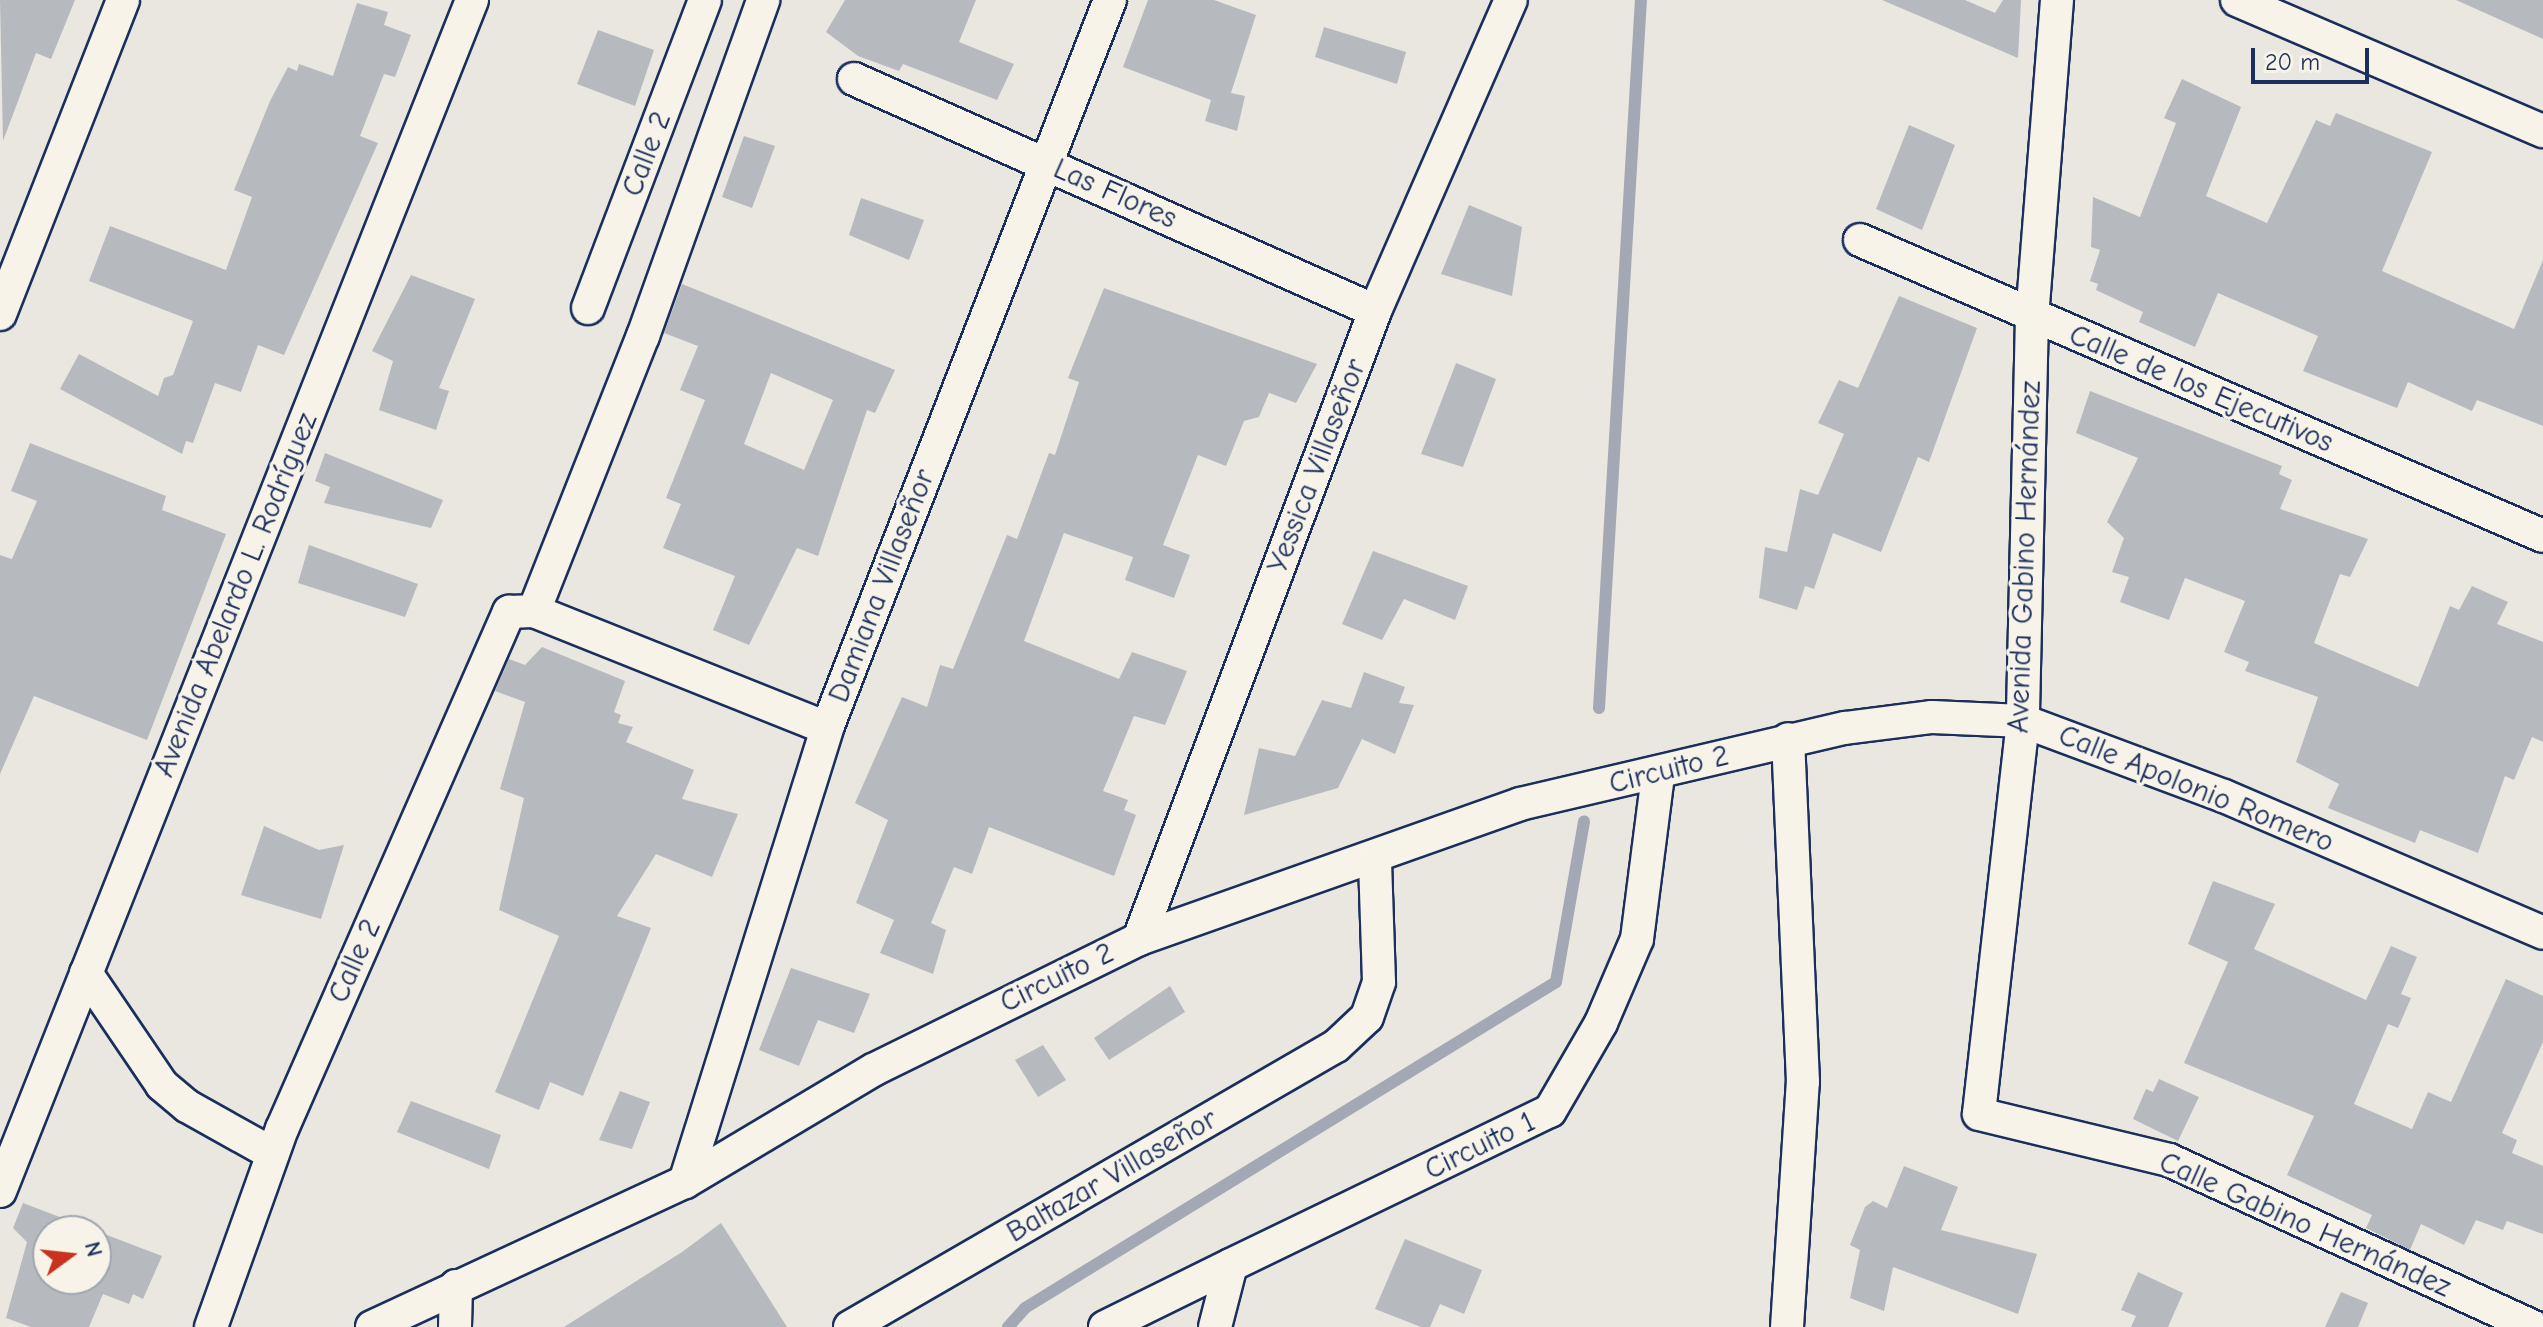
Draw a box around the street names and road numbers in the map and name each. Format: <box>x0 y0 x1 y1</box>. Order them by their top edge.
street label: Calle 2 <box>614 107 680 201</box>
street label: Las Flores <box>1048 151 1182 237</box>
street label: Calle de los Ejecutivos <box>2064 317 2338 461</box>
street label: Yessica Villaseñor <box>1260 354 1374 578</box>
street label: Avenida Gabino Hernández <box>2001 380 2049 734</box>
street label: Avenida Abelardo L. Rodríguez <box>146 408 326 782</box>
street label: Damiana Villaseñor <box>821 464 943 708</box>
street label: Calle Apolonio Romero <box>2053 717 2339 861</box>
street label: Circuito 2 <box>1605 738 1733 802</box>
street label: Calle 2 <box>321 914 389 1008</box>
street label: Circuito 2 <box>994 935 1120 1021</box>
street label: Baltazar Villaseñor <box>1000 1101 1224 1251</box>
street label: Circuito 1 <box>1419 1104 1541 1188</box>
street label: Calle Gabino Hernández <box>2154 1144 2456 1306</box>

